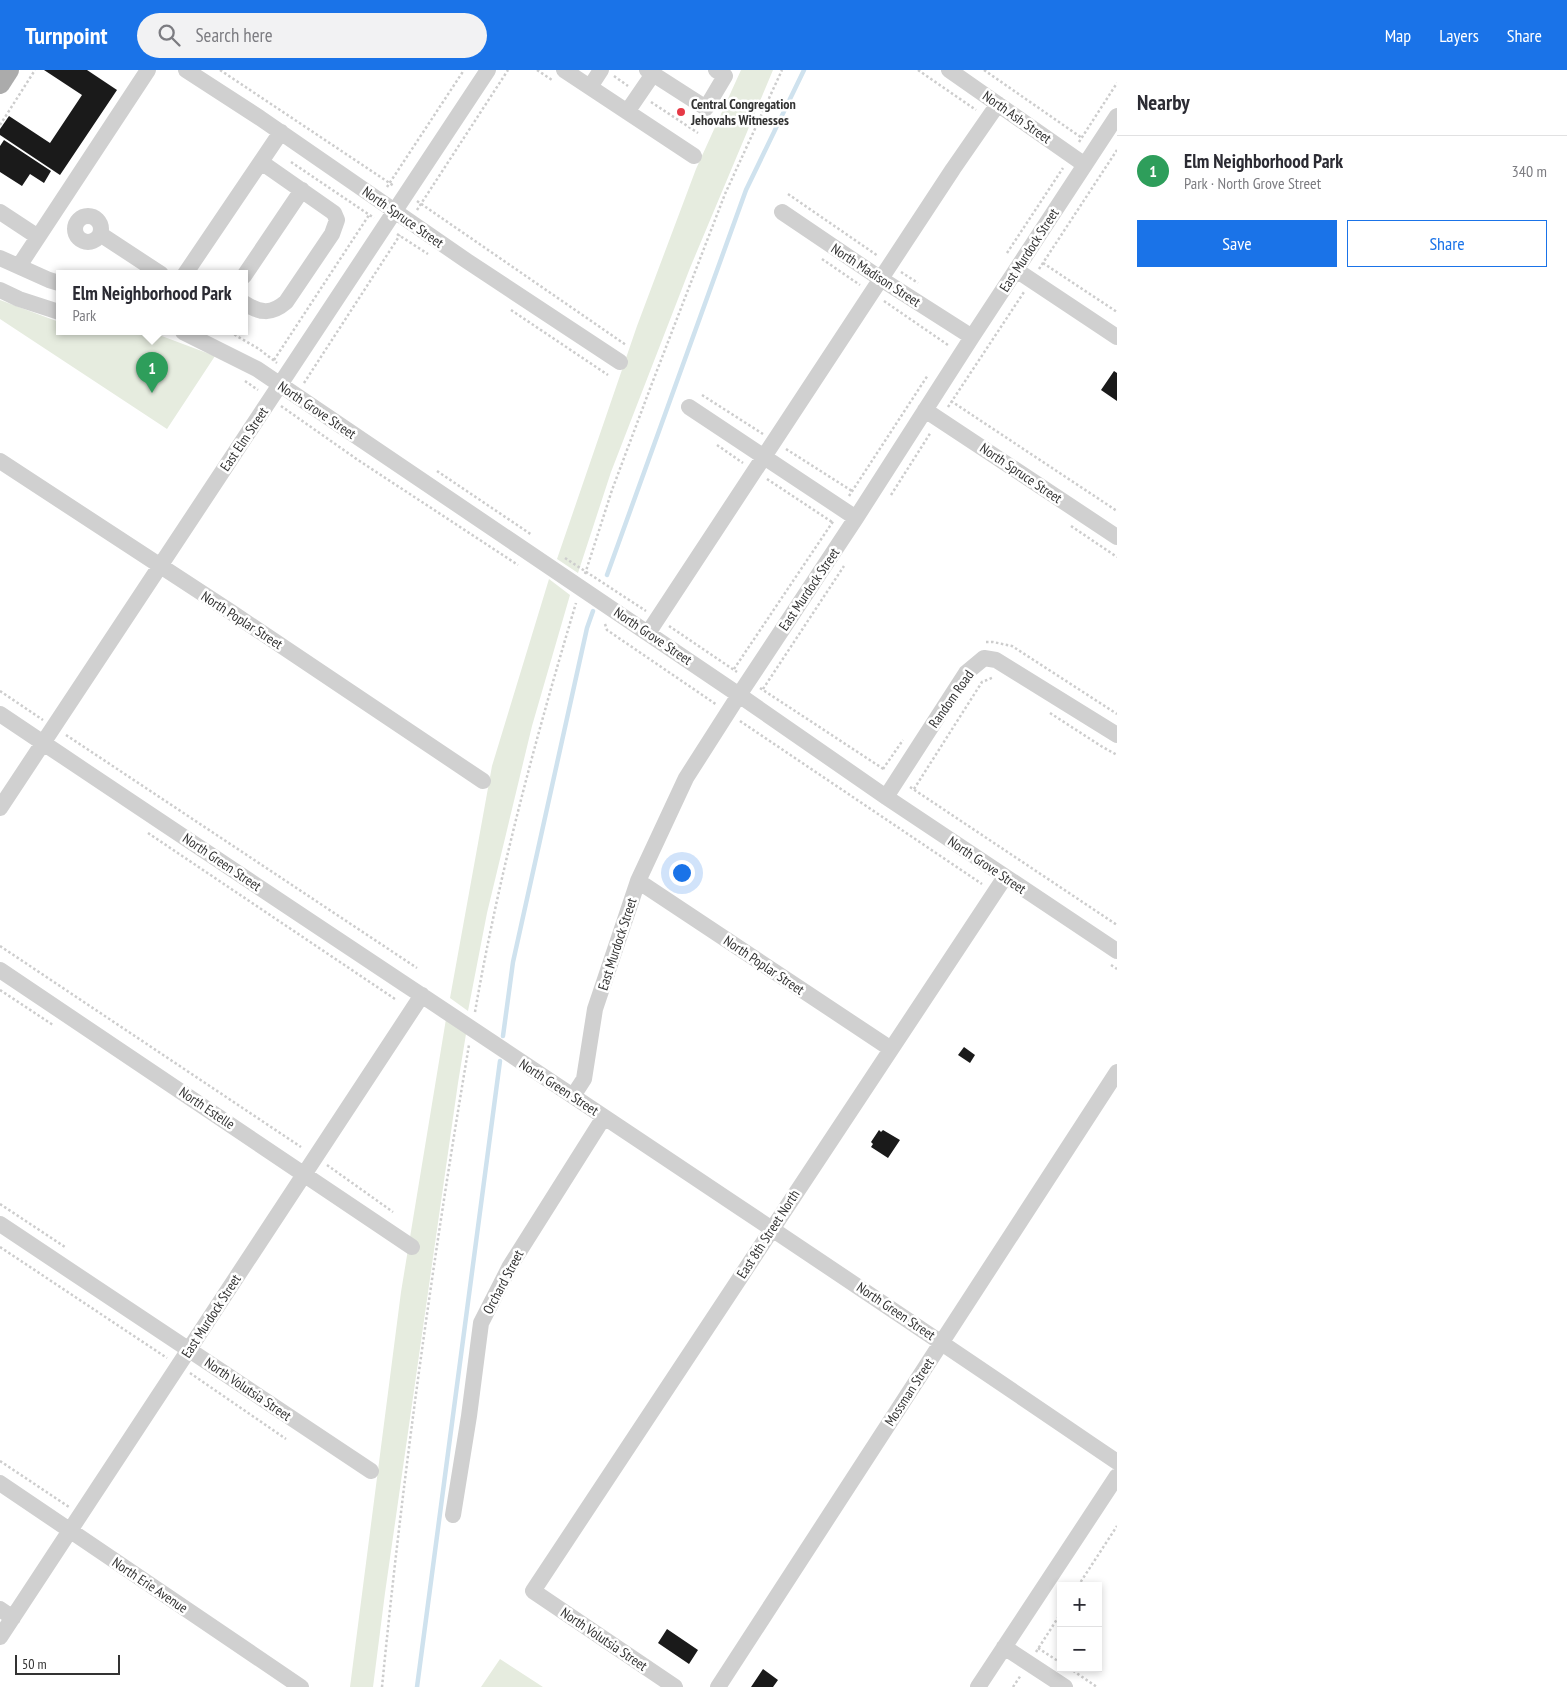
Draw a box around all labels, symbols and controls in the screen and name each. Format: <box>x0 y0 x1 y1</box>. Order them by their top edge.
search box <box>137 13 487 58</box>
text: Turnpoint <box>25 20 107 51</box>
icon: search <box>155 21 183 49</box>
text: Search here <box>195 23 273 47</box>
text: Map <box>1385 24 1411 47</box>
text: Layers <box>1439 24 1479 47</box>
text: Share <box>1507 24 1542 47</box>
street label: North Ash Street <box>979 87 1055 147</box>
text: Nearby <box>1137 89 1190 116</box>
place label: Central Congregation Jehovahs Witnesses <box>690 95 796 129</box>
marker: Central Congregation Jehovahs Witnesses <box>675 106 687 118</box>
text: Elm Neighborhood Park <box>1184 149 1343 173</box>
text: 1 <box>1149 161 1157 181</box>
text: 340 m <box>1512 161 1547 181</box>
text: Park · North Grove Street <box>1184 173 1321 193</box>
street label: North Spruce Street <box>359 182 447 252</box>
street label: East Murdock Street <box>995 205 1063 295</box>
button: Save <box>1137 220 1337 267</box>
button: Share <box>1347 220 1547 267</box>
street label: North Madison Street <box>828 239 924 311</box>
popup <box>56 270 248 335</box>
text: Elm Neighborhood Park <box>73 281 232 305</box>
text: Park <box>73 305 96 325</box>
pin: 1 <box>136 352 168 393</box>
street label: North Grove Street <box>274 377 360 443</box>
street label: East Elm Street <box>216 403 272 474</box>
street label: North Spruce Street <box>977 439 1066 507</box>
street label: East Murdock Street <box>775 544 843 634</box>
street label: North Poplar Street <box>198 587 286 653</box>
street label: North Grove Street <box>610 603 696 669</box>
street label: Random Road <box>925 667 977 731</box>
street label: North Green Street <box>179 829 265 895</box>
street label: North Grove Street <box>944 832 1030 898</box>
your location <box>669 860 695 886</box>
street label: East Murdock Street <box>594 895 640 992</box>
street label: North Poplar Street <box>720 931 808 999</box>
street label: North Green Street <box>516 1055 602 1119</box>
street label: North Estelle <box>176 1083 238 1133</box>
street label: East 8th Street North <box>733 1186 803 1282</box>
street label: Orchard Street <box>479 1247 527 1317</box>
street label: East Murdock Street <box>177 1271 245 1361</box>
street label: North Green Street <box>853 1278 939 1344</box>
street label: North Volutsia Street <box>201 1353 295 1425</box>
street label: Mossman Street <box>880 1355 938 1429</box>
street label: North Erie Avenue <box>109 1553 191 1617</box>
map controls <box>1057 1582 1102 1672</box>
button: + <box>1057 1582 1102 1627</box>
street label: North Volutsia Street <box>557 1603 651 1675</box>
button: − <box>1057 1627 1102 1672</box>
scale bar <box>15 1652 120 1675</box>
text: 50 m <box>22 1655 47 1673</box>

